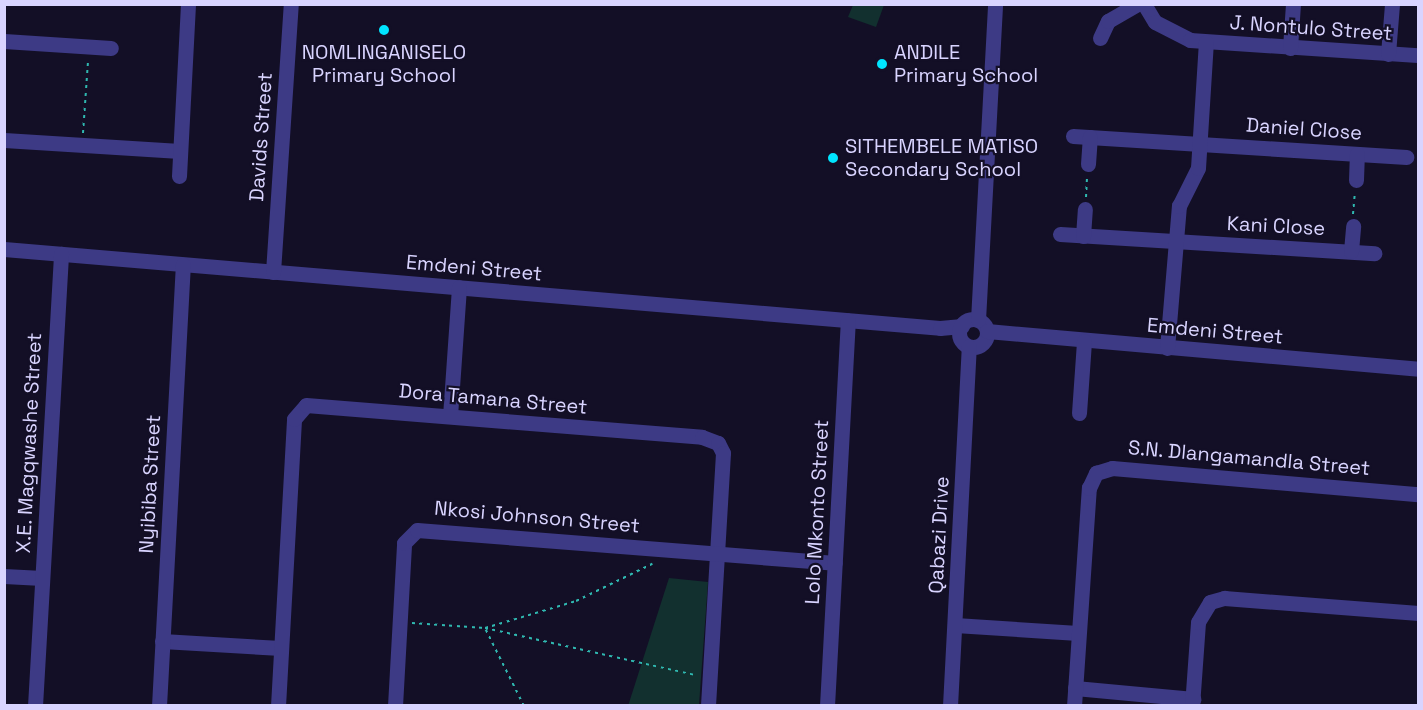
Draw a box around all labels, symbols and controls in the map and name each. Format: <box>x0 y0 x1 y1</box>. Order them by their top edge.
street label: J. Nontulo Street <box>1229 10 1393 46</box>
marker: NOMLINGANISELO Primary School <box>377 23 391 37</box>
place label: NOMLINGANISELO Primary School <box>302 40 466 87</box>
place label: ANDILE Primary School <box>894 40 1038 87</box>
marker: ANDILE Primary School <box>875 57 889 71</box>
street label: Davids Street <box>245 72 277 202</box>
street label: Daniel Close <box>1245 113 1363 145</box>
place label: SITHEMBELE MATISO Secondary School <box>845 134 1038 181</box>
marker: SITHEMBELE MATISO Secondary School <box>826 151 840 165</box>
street label: Kani Close <box>1226 211 1326 241</box>
street label: Emdeni Street <box>405 250 543 286</box>
street label: Emdeni Street <box>1146 313 1284 349</box>
street label: X.E. Magqwashe Street <box>11 332 47 554</box>
street label: Dora Tamana Street <box>397 379 589 419</box>
street label: Nyibiba Street <box>134 414 166 554</box>
street label: Lolo Mkonto Street <box>800 419 834 605</box>
street label: S.N. Dlangamandla Street <box>1127 435 1371 481</box>
street label: Qabazi Drive <box>924 476 954 594</box>
street label: Nkosi Johnson Street <box>433 496 641 538</box>

